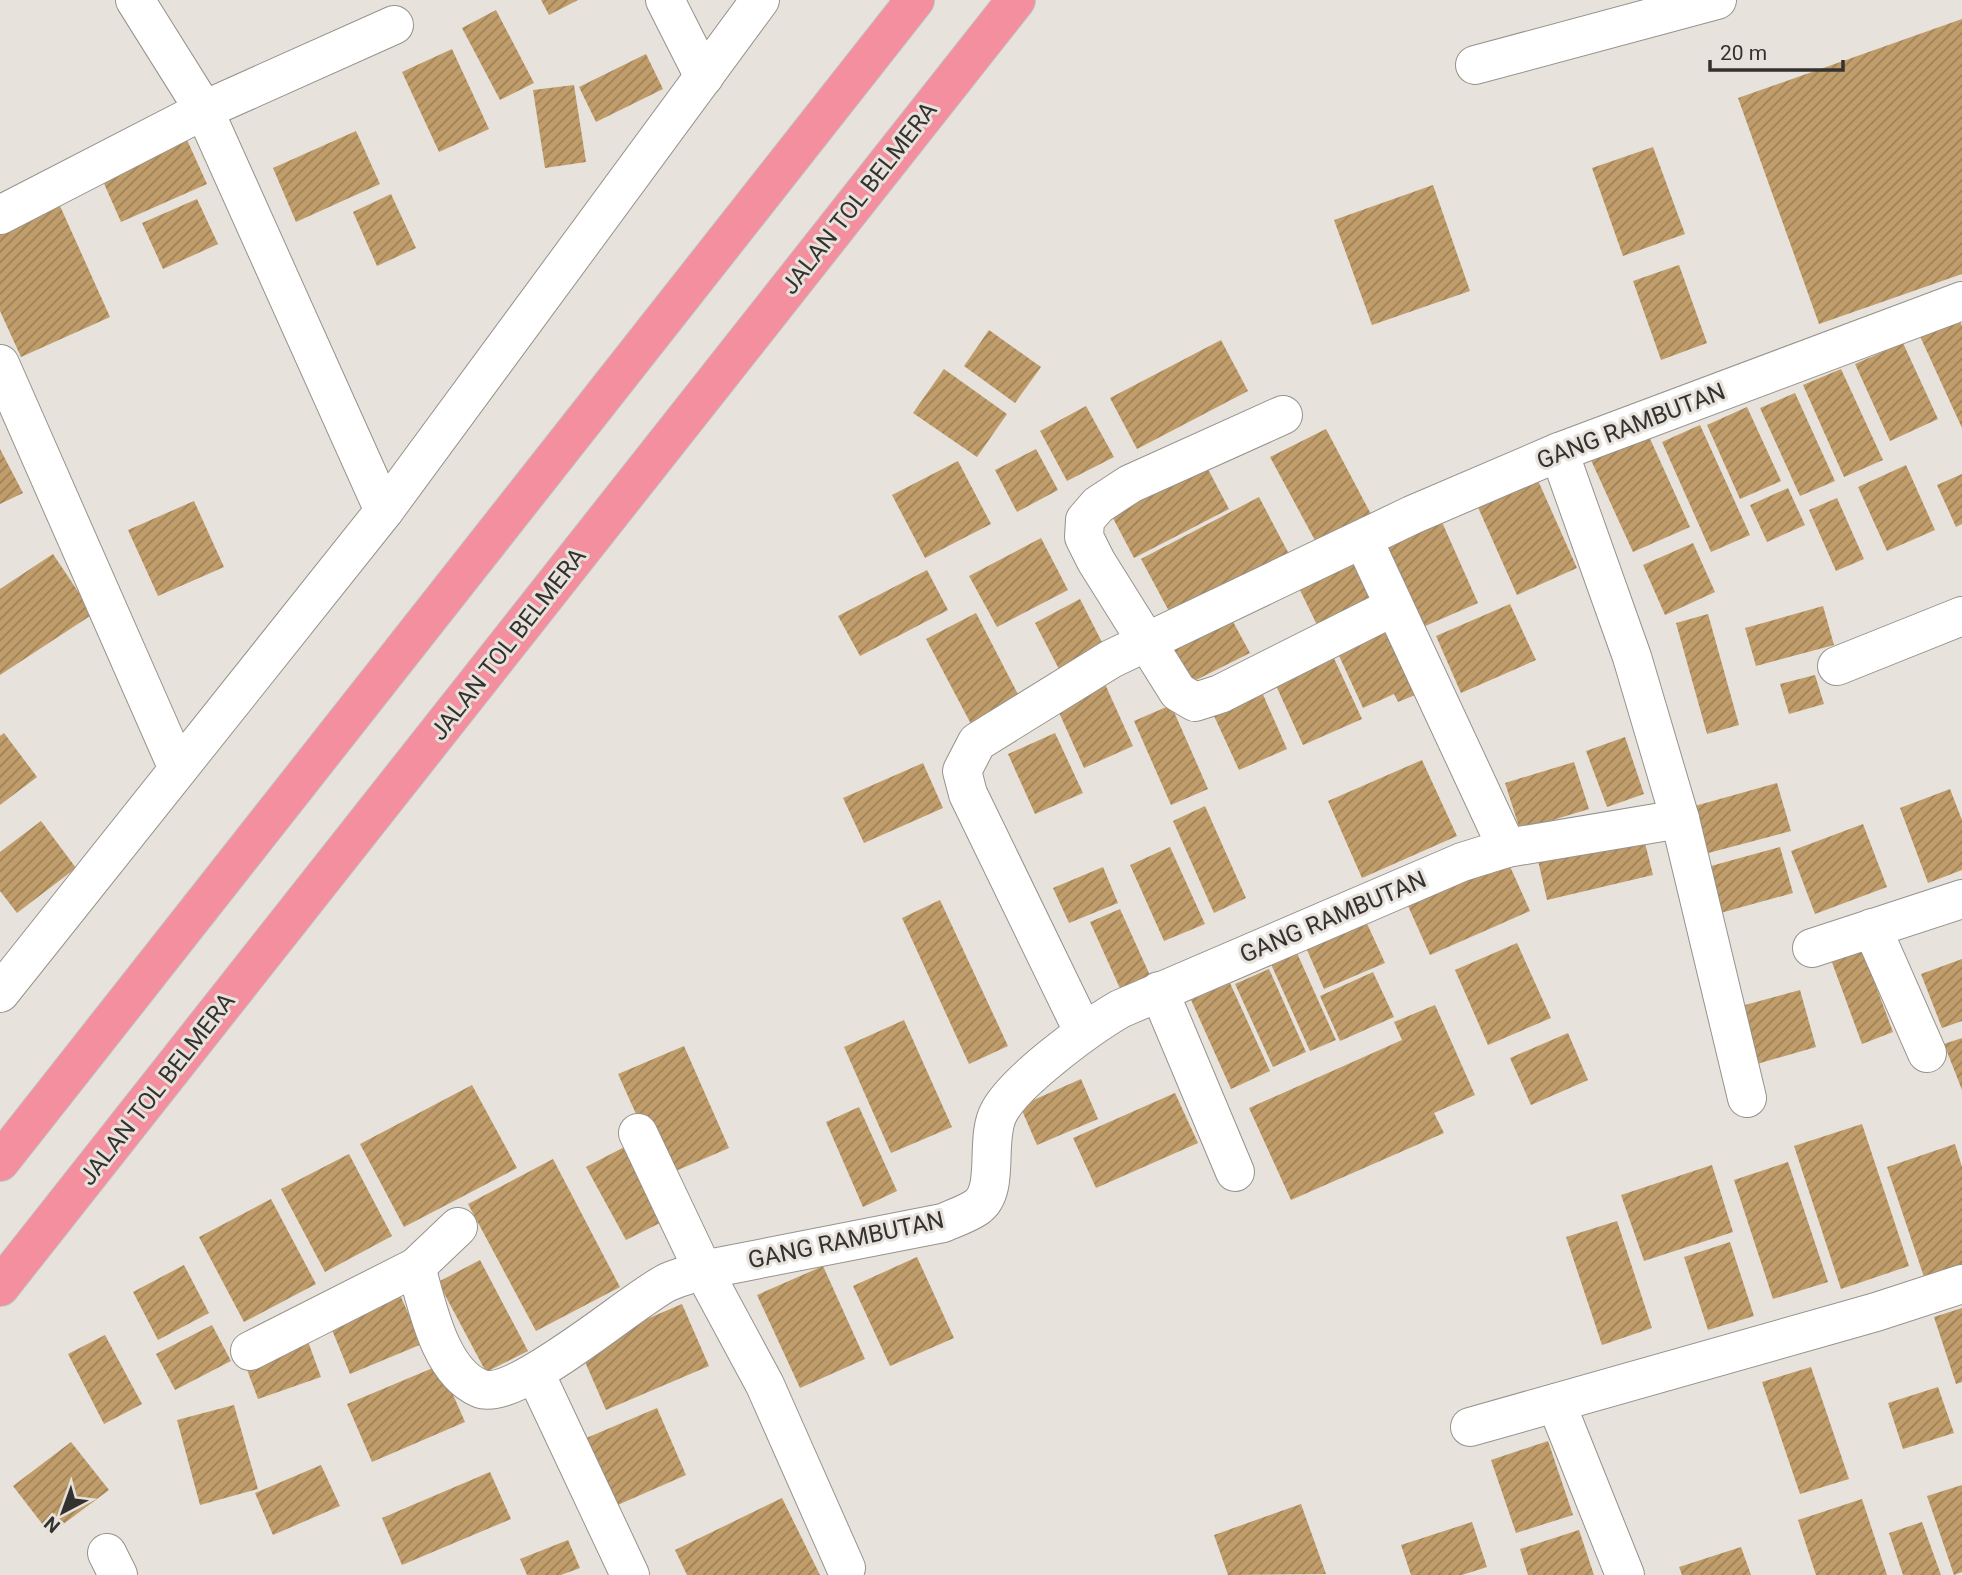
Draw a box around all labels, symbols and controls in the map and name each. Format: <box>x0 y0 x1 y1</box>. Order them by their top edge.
scale bar <box>1710 28 1843 72</box>
text: 20 m <box>1720 41 1767 65</box>
street label: JALAN TOL BELMERA <box>775 96 943 300</box>
street label: GANG RAMBUTAN <box>1533 377 1729 475</box>
street label: JALAN TOL BELMERA <box>424 542 592 746</box>
street label: GANG RAMBUTAN <box>1236 865 1430 969</box>
street label: JALAN TOL BELMERA <box>73 987 241 1191</box>
street label: GANG RAMBUTAN <box>746 1206 946 1274</box>
north arrow <box>28 1477 98 1547</box>
text: N <box>40 1511 65 1538</box>

